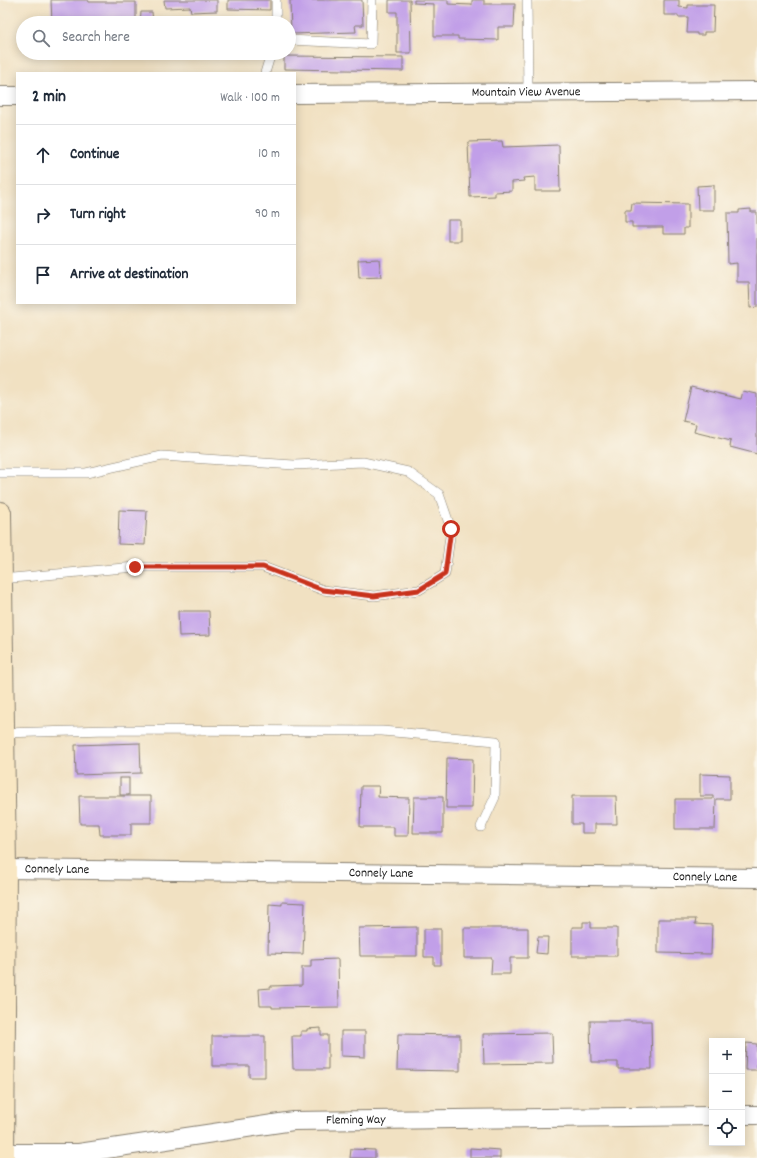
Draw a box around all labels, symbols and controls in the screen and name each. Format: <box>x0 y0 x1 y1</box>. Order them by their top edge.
search box <box>16 16 296 60</box>
icon: search <box>30 27 52 49</box>
text: Search here <box>62 27 130 49</box>
street label: Mountain View Avenue <box>472 83 581 102</box>
text: 2 min <box>32 86 66 110</box>
text: Walk · 100 m <box>220 89 280 108</box>
icon: ahead <box>32 144 54 166</box>
text: Continue <box>70 144 119 166</box>
text: 10 m <box>258 145 280 164</box>
icon: right <box>32 204 54 226</box>
text: Turn right <box>70 204 126 226</box>
text: 90 m <box>255 205 280 224</box>
icon: arrive <box>32 264 54 286</box>
text: Arrive at destination <box>70 264 188 286</box>
route start <box>442 520 460 538</box>
route end <box>126 558 144 576</box>
street label: Connely Lane <box>25 860 90 880</box>
street label: Connely Lane <box>349 864 414 883</box>
street label: Connely Lane <box>673 867 738 887</box>
map controls <box>709 1038 745 1146</box>
button: + <box>709 1038 745 1074</box>
button: − <box>709 1074 745 1110</box>
street label: Fleming Way <box>326 1110 386 1130</box>
button: locate <box>709 1110 745 1146</box>

